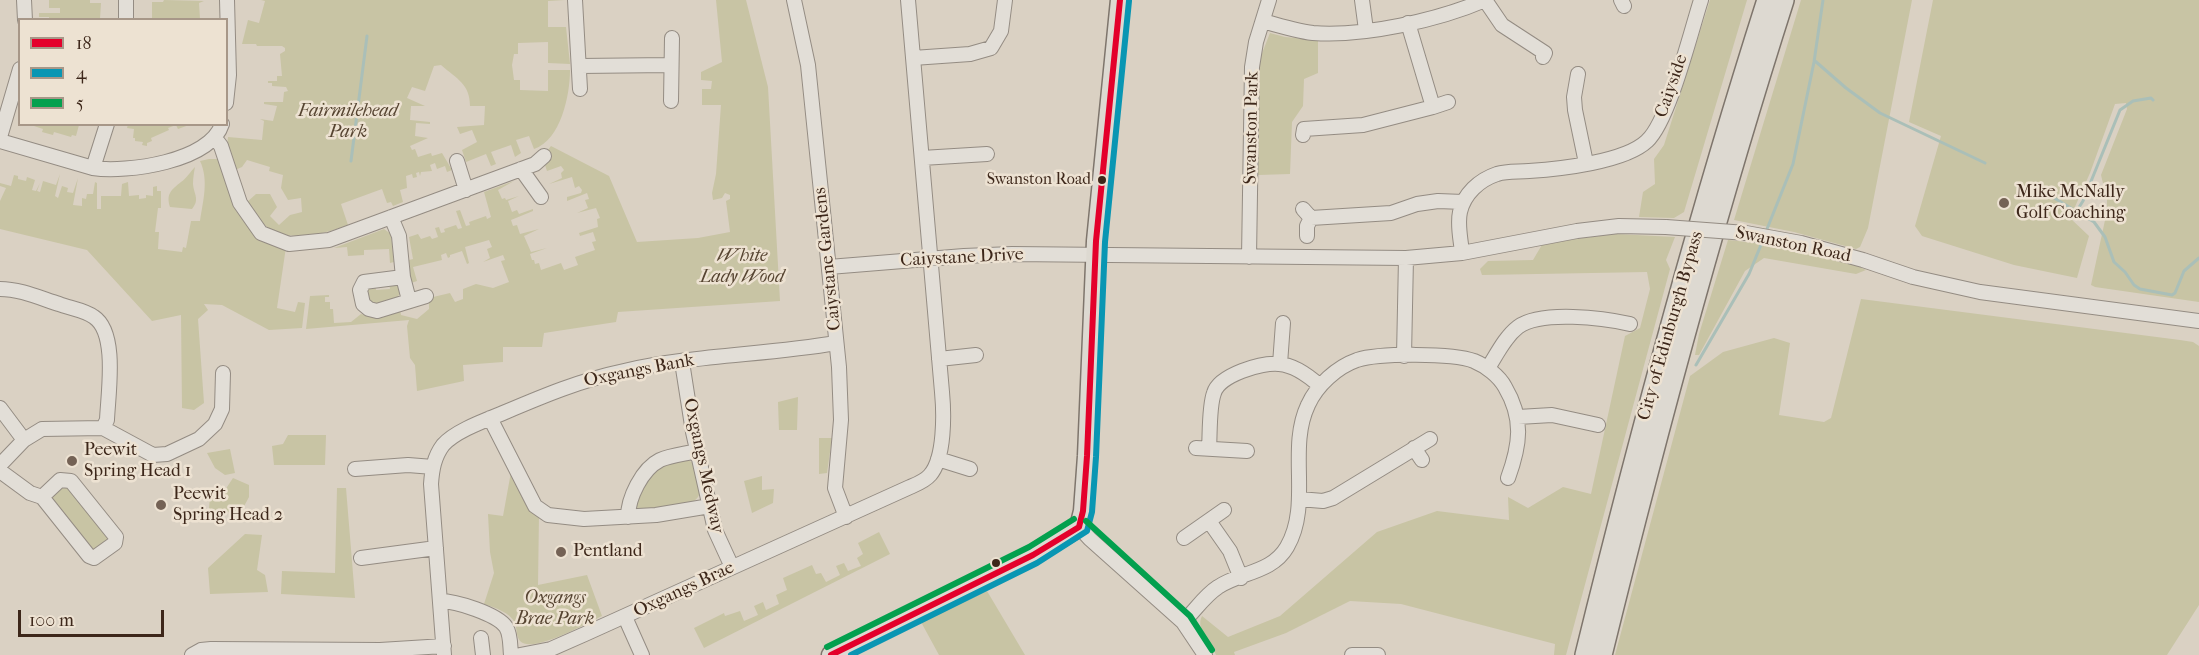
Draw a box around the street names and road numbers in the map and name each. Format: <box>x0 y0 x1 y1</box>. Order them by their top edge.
street label: Caiyside <box>1651 51 1693 121</box>
street label: Swanston Park <box>1240 71 1264 185</box>
street label: Caiystane Gardens <box>810 186 846 332</box>
street label: Swanston Road <box>1733 222 1853 268</box>
street label: City of Edinburgh Bypass <box>1634 229 1708 423</box>
street label: Caiystane Drive <box>900 244 1024 272</box>
street label: Oxgangs Bank <box>582 350 696 392</box>
street label: Oxgangs Medway <box>678 396 728 536</box>
street label: Oxgangs Brae <box>630 557 738 623</box>

